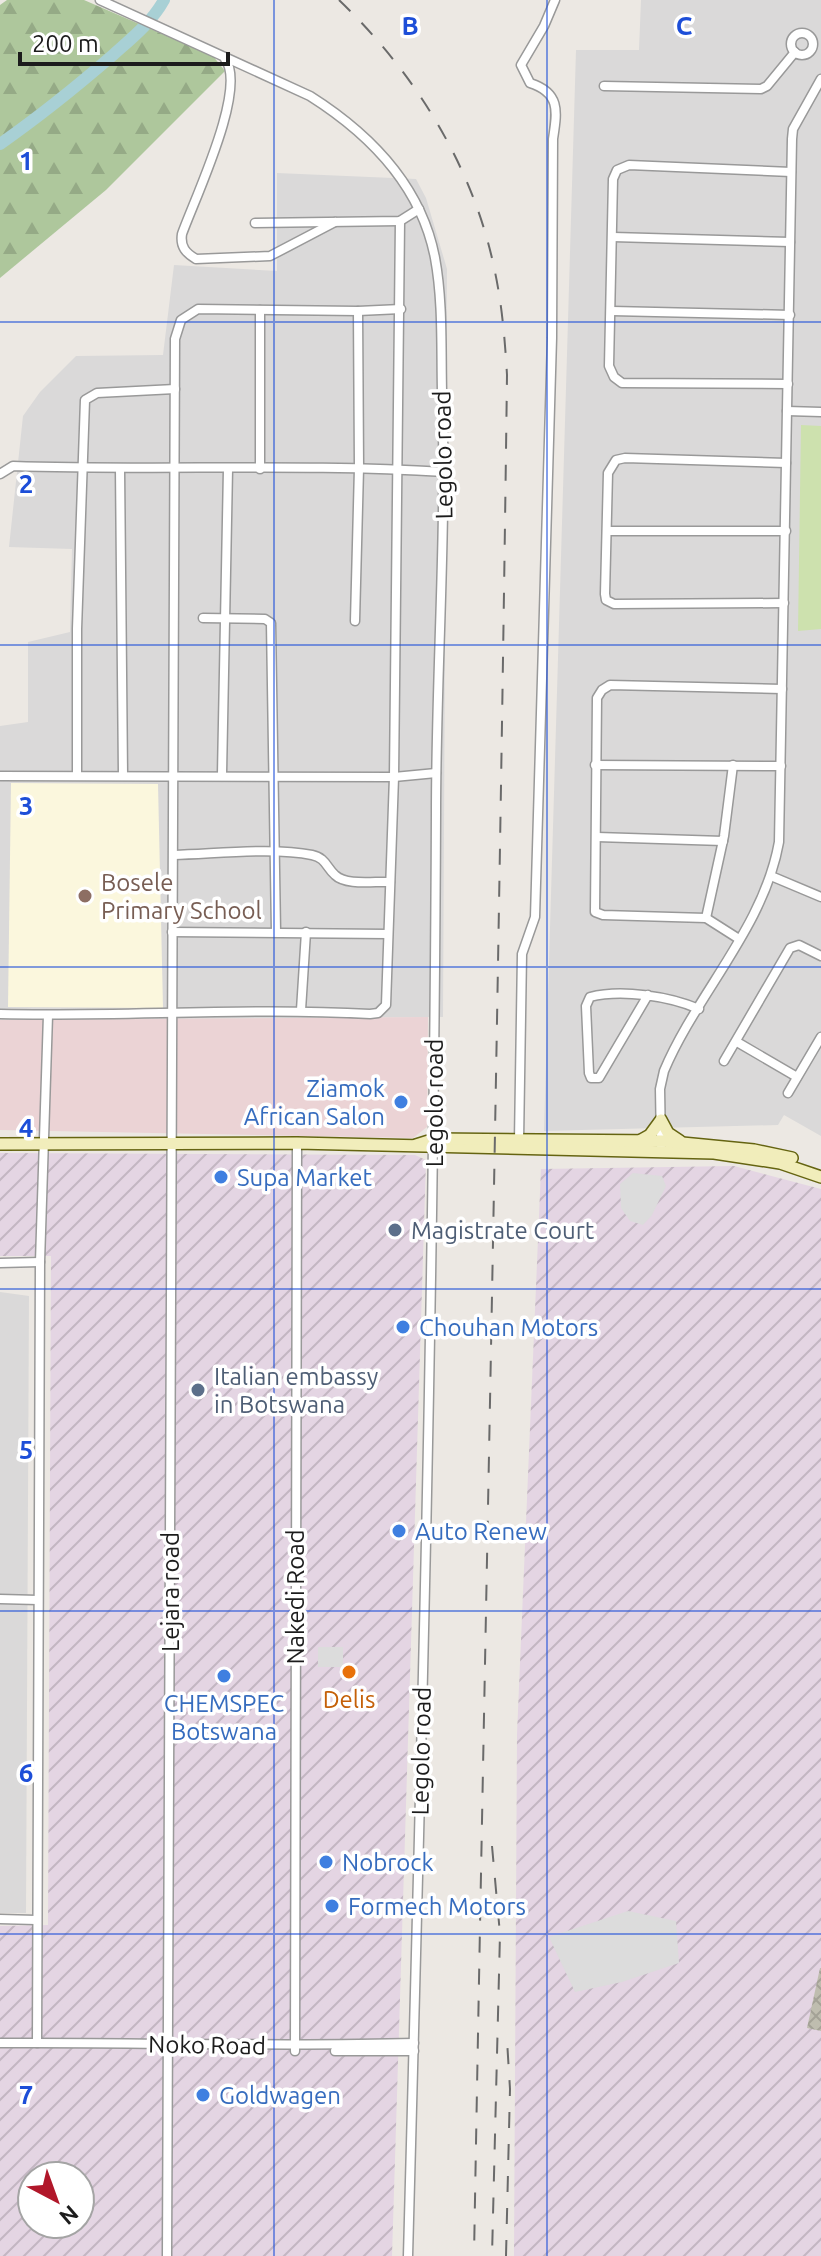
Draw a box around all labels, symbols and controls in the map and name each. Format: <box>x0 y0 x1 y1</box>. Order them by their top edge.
text: B <box>401 11 419 40</box>
text: C <box>676 11 693 40</box>
scale bar <box>20 16 228 66</box>
text: 200 m <box>32 30 99 57</box>
text: 1 <box>19 146 33 175</box>
street label: Legolo road <box>428 390 458 520</box>
text: 2 <box>19 469 33 498</box>
text: 3 <box>19 791 33 820</box>
place label: Bosele Primary School <box>101 869 262 924</box>
marker: Bosele Primary School <box>76 887 94 905</box>
street label: Legolo road <box>421 1039 448 1167</box>
place label: Ziamok African Salon <box>244 1075 385 1130</box>
marker: Ziamok African Salon <box>392 1093 410 1111</box>
text: 4 <box>19 1113 33 1142</box>
place label: Supa Market <box>237 1164 372 1191</box>
marker: Supa Market <box>212 1168 230 1186</box>
place label: Magistrate Court <box>411 1217 595 1244</box>
marker: Magistrate Court <box>386 1221 404 1239</box>
place label: Chouhan Motors <box>419 1314 598 1341</box>
marker: Chouhan Motors <box>394 1318 412 1336</box>
place label: Italian embassy in Botswana <box>214 1363 379 1418</box>
marker: Italian embassy in Botswana <box>189 1381 207 1399</box>
text: 5 <box>19 1435 33 1464</box>
place label: Auto Renew <box>415 1518 547 1545</box>
marker: Auto Renew <box>390 1522 408 1540</box>
street label: Nakedi Road <box>282 1529 309 1665</box>
street label: Lejara road <box>157 1532 184 1652</box>
marker: Delis <box>340 1663 358 1681</box>
marker: CHEMSPEC Botswana <box>215 1667 233 1685</box>
place label: Delis <box>323 1686 375 1713</box>
street label: Legolo road <box>406 1686 436 1816</box>
place label: CHEMSPEC Botswana <box>164 1690 285 1745</box>
text: 6 <box>19 1758 33 1787</box>
place label: Nobrock <box>342 1849 434 1876</box>
marker: Nobrock <box>317 1853 335 1871</box>
place label: Formech Motors <box>348 1893 526 1920</box>
marker: Formech Motors <box>323 1897 341 1915</box>
street label: Noko Road <box>148 2030 266 2060</box>
text: 7 <box>19 2080 33 2109</box>
place label: Goldwagen <box>219 2082 341 2109</box>
marker: Goldwagen <box>194 2086 212 2104</box>
north arrow <box>16 2160 96 2240</box>
text: N <box>55 2201 84 2230</box>

